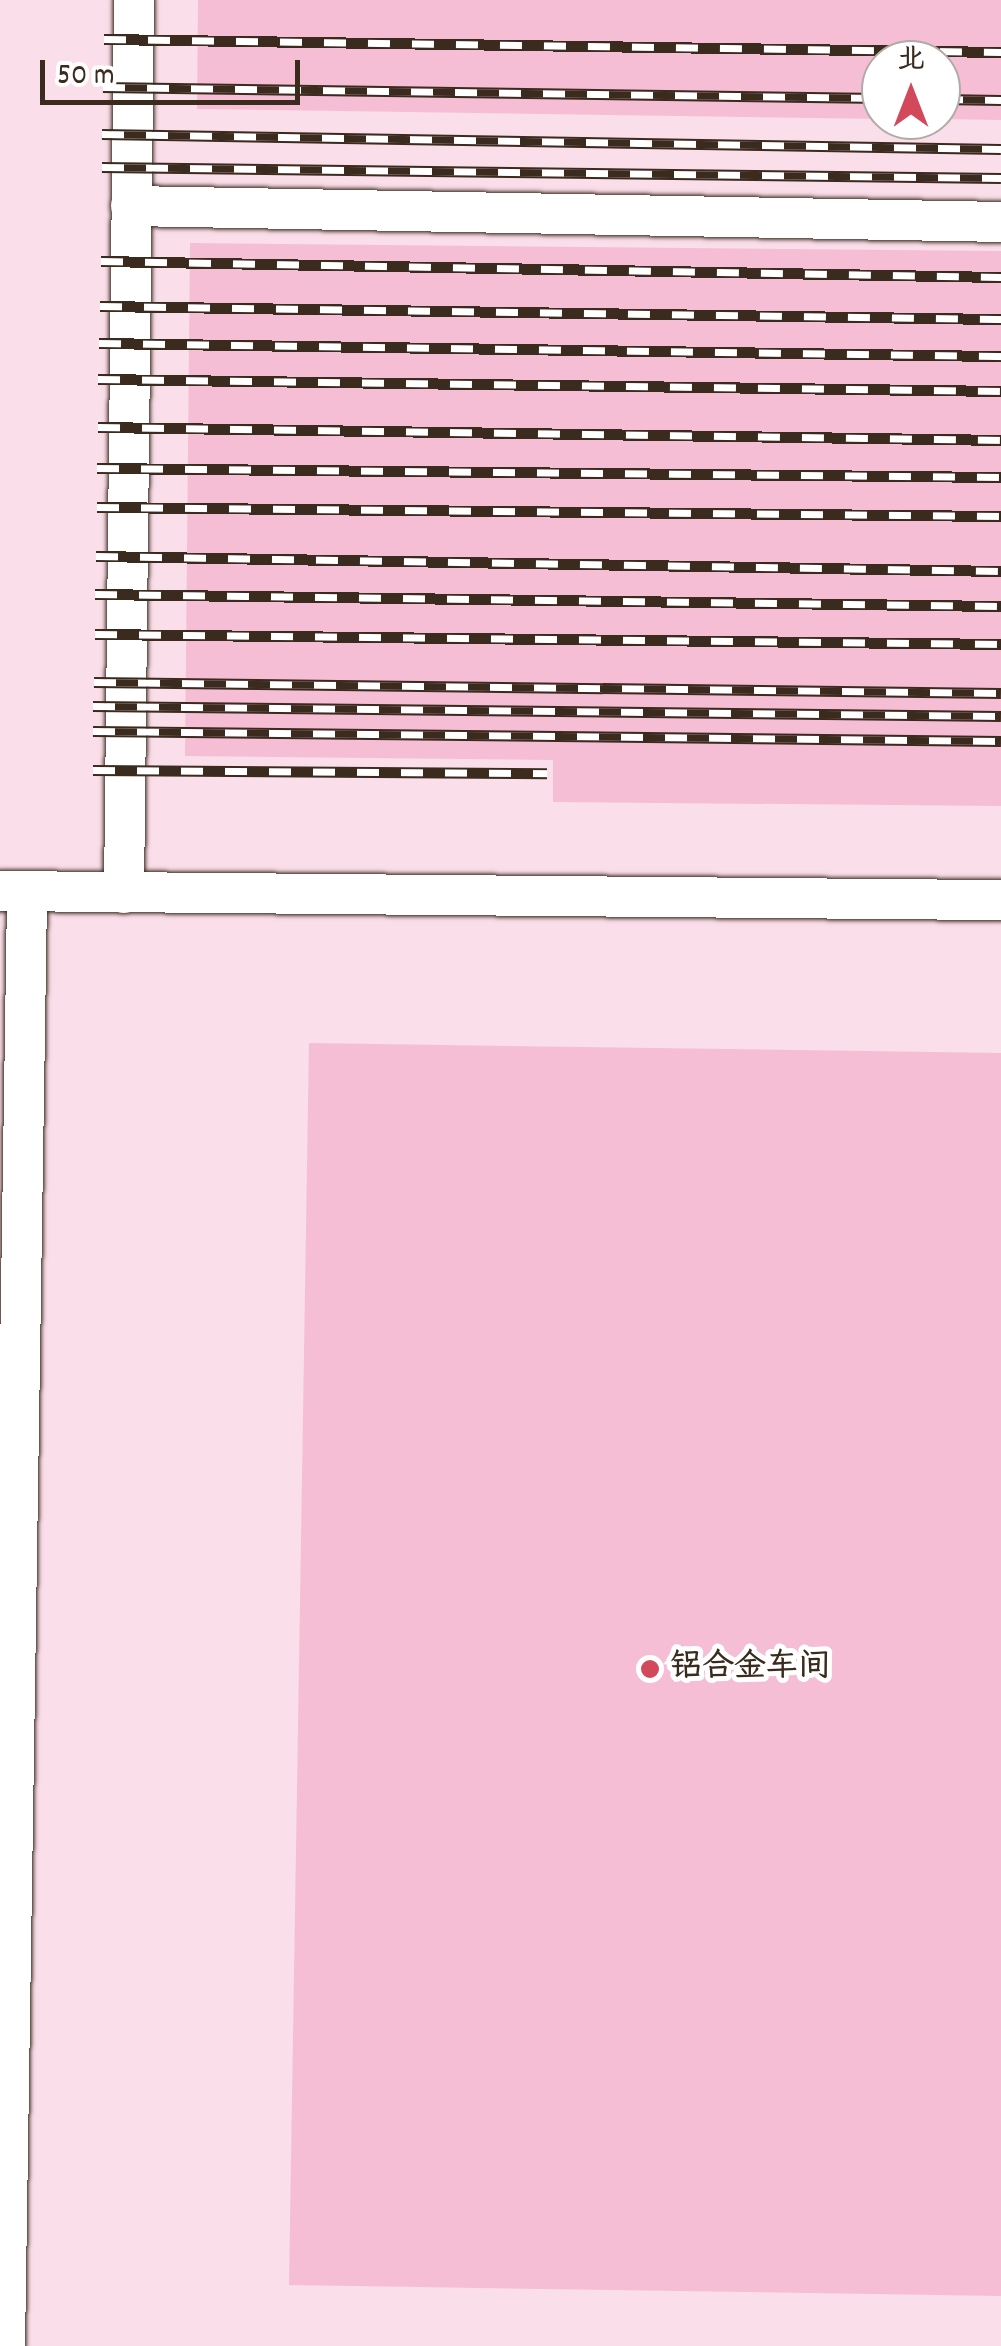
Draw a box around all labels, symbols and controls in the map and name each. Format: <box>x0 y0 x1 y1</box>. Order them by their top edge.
scale bar <box>45 40 305 102</box>
north arrow <box>861 40 961 140</box>
text: 北 <box>897 42 925 82</box>
text: 50 m <box>57 56 115 99</box>
place label: 铝合金车间 <box>670 1650 830 1688</box>
marker: 铝合金车间 <box>639 1658 661 1680</box>

